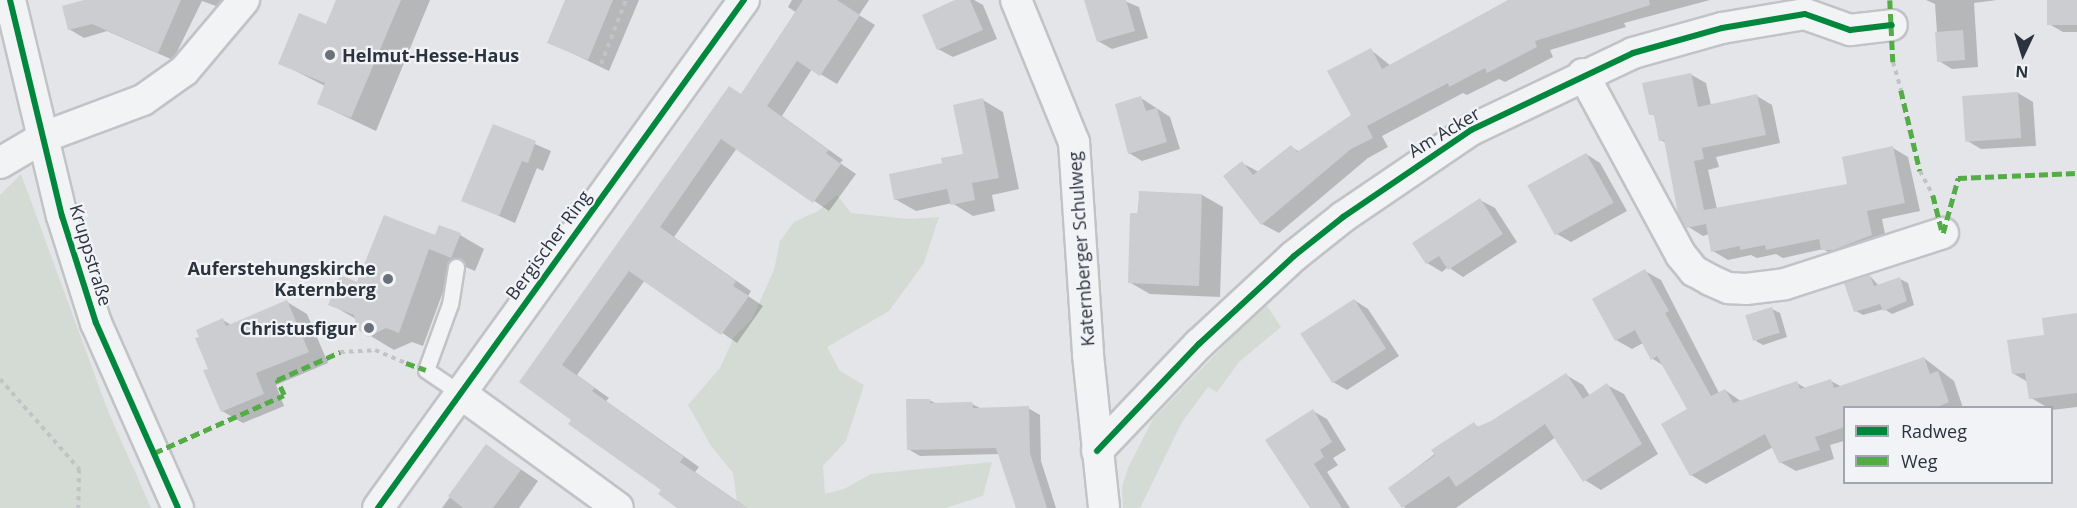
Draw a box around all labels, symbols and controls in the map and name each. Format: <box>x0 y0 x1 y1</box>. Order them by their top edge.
north arrow <box>1993 24 2053 84</box>
place label: Helmut-Hesse-Haus <box>342 44 519 66</box>
marker: Helmut-Hesse-Haus <box>323 48 337 62</box>
text: N <box>2014 61 2029 83</box>
street label: Am Acker <box>1404 102 1484 162</box>
street label: Katernberger Schulweg <box>1063 151 1099 347</box>
street label: Bergischer Ring <box>501 186 595 304</box>
street label: Kruppstraße <box>65 202 117 308</box>
place label: Auferstehungskirche Katernberg <box>187 258 376 300</box>
marker: Auferstehungskirche Katernberg <box>381 272 395 286</box>
place label: Christusfigur <box>240 317 357 339</box>
marker: Christusfigur <box>362 321 376 335</box>
legend <box>1843 406 2053 484</box>
text: Radweg <box>1901 419 1967 443</box>
text: Weg <box>1901 449 1938 473</box>

